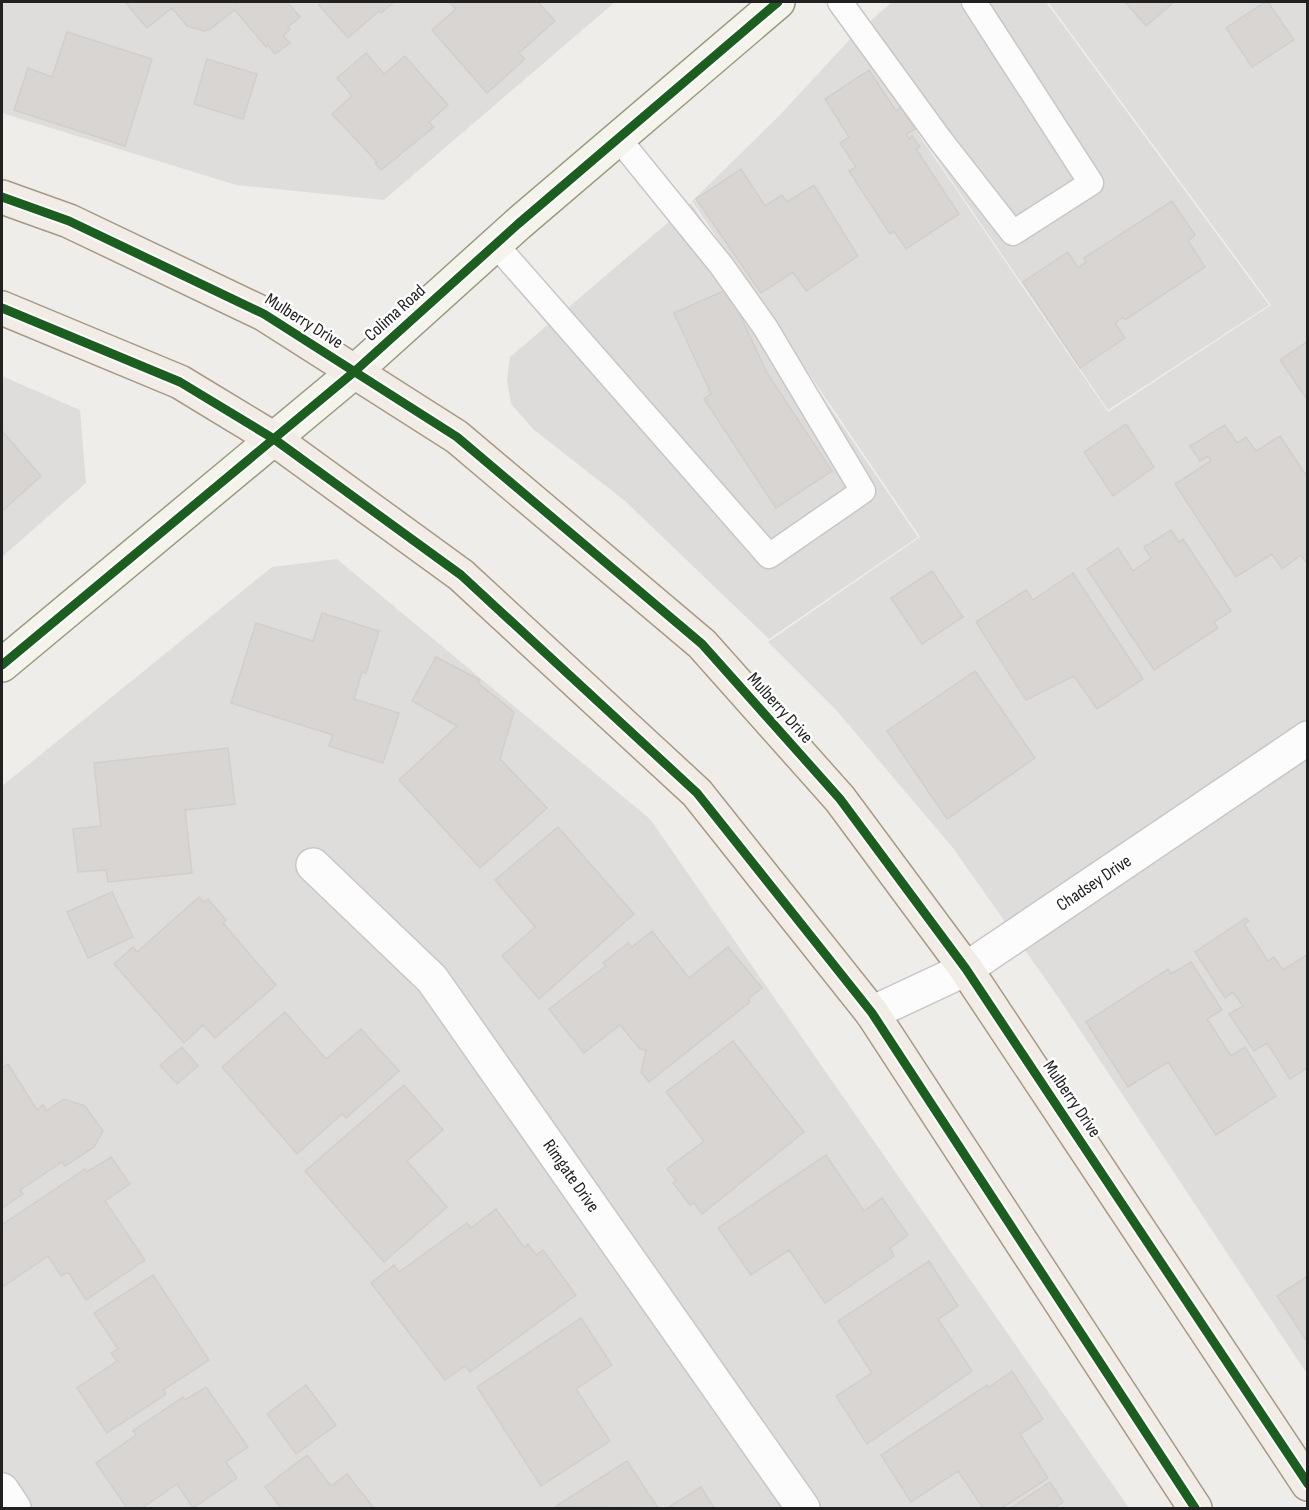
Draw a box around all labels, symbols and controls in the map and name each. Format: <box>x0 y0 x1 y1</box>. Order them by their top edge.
street label: Colima Road <box>360 280 430 346</box>
street label: Mulberry Drive <box>261 289 347 353</box>
street label: Mulberry Drive <box>743 668 817 748</box>
street label: Chadsey Drive <box>1053 850 1135 916</box>
street label: Mulberry Drive <box>1039 1057 1105 1141</box>
street label: Rimgate Drive <box>538 1136 604 1216</box>

